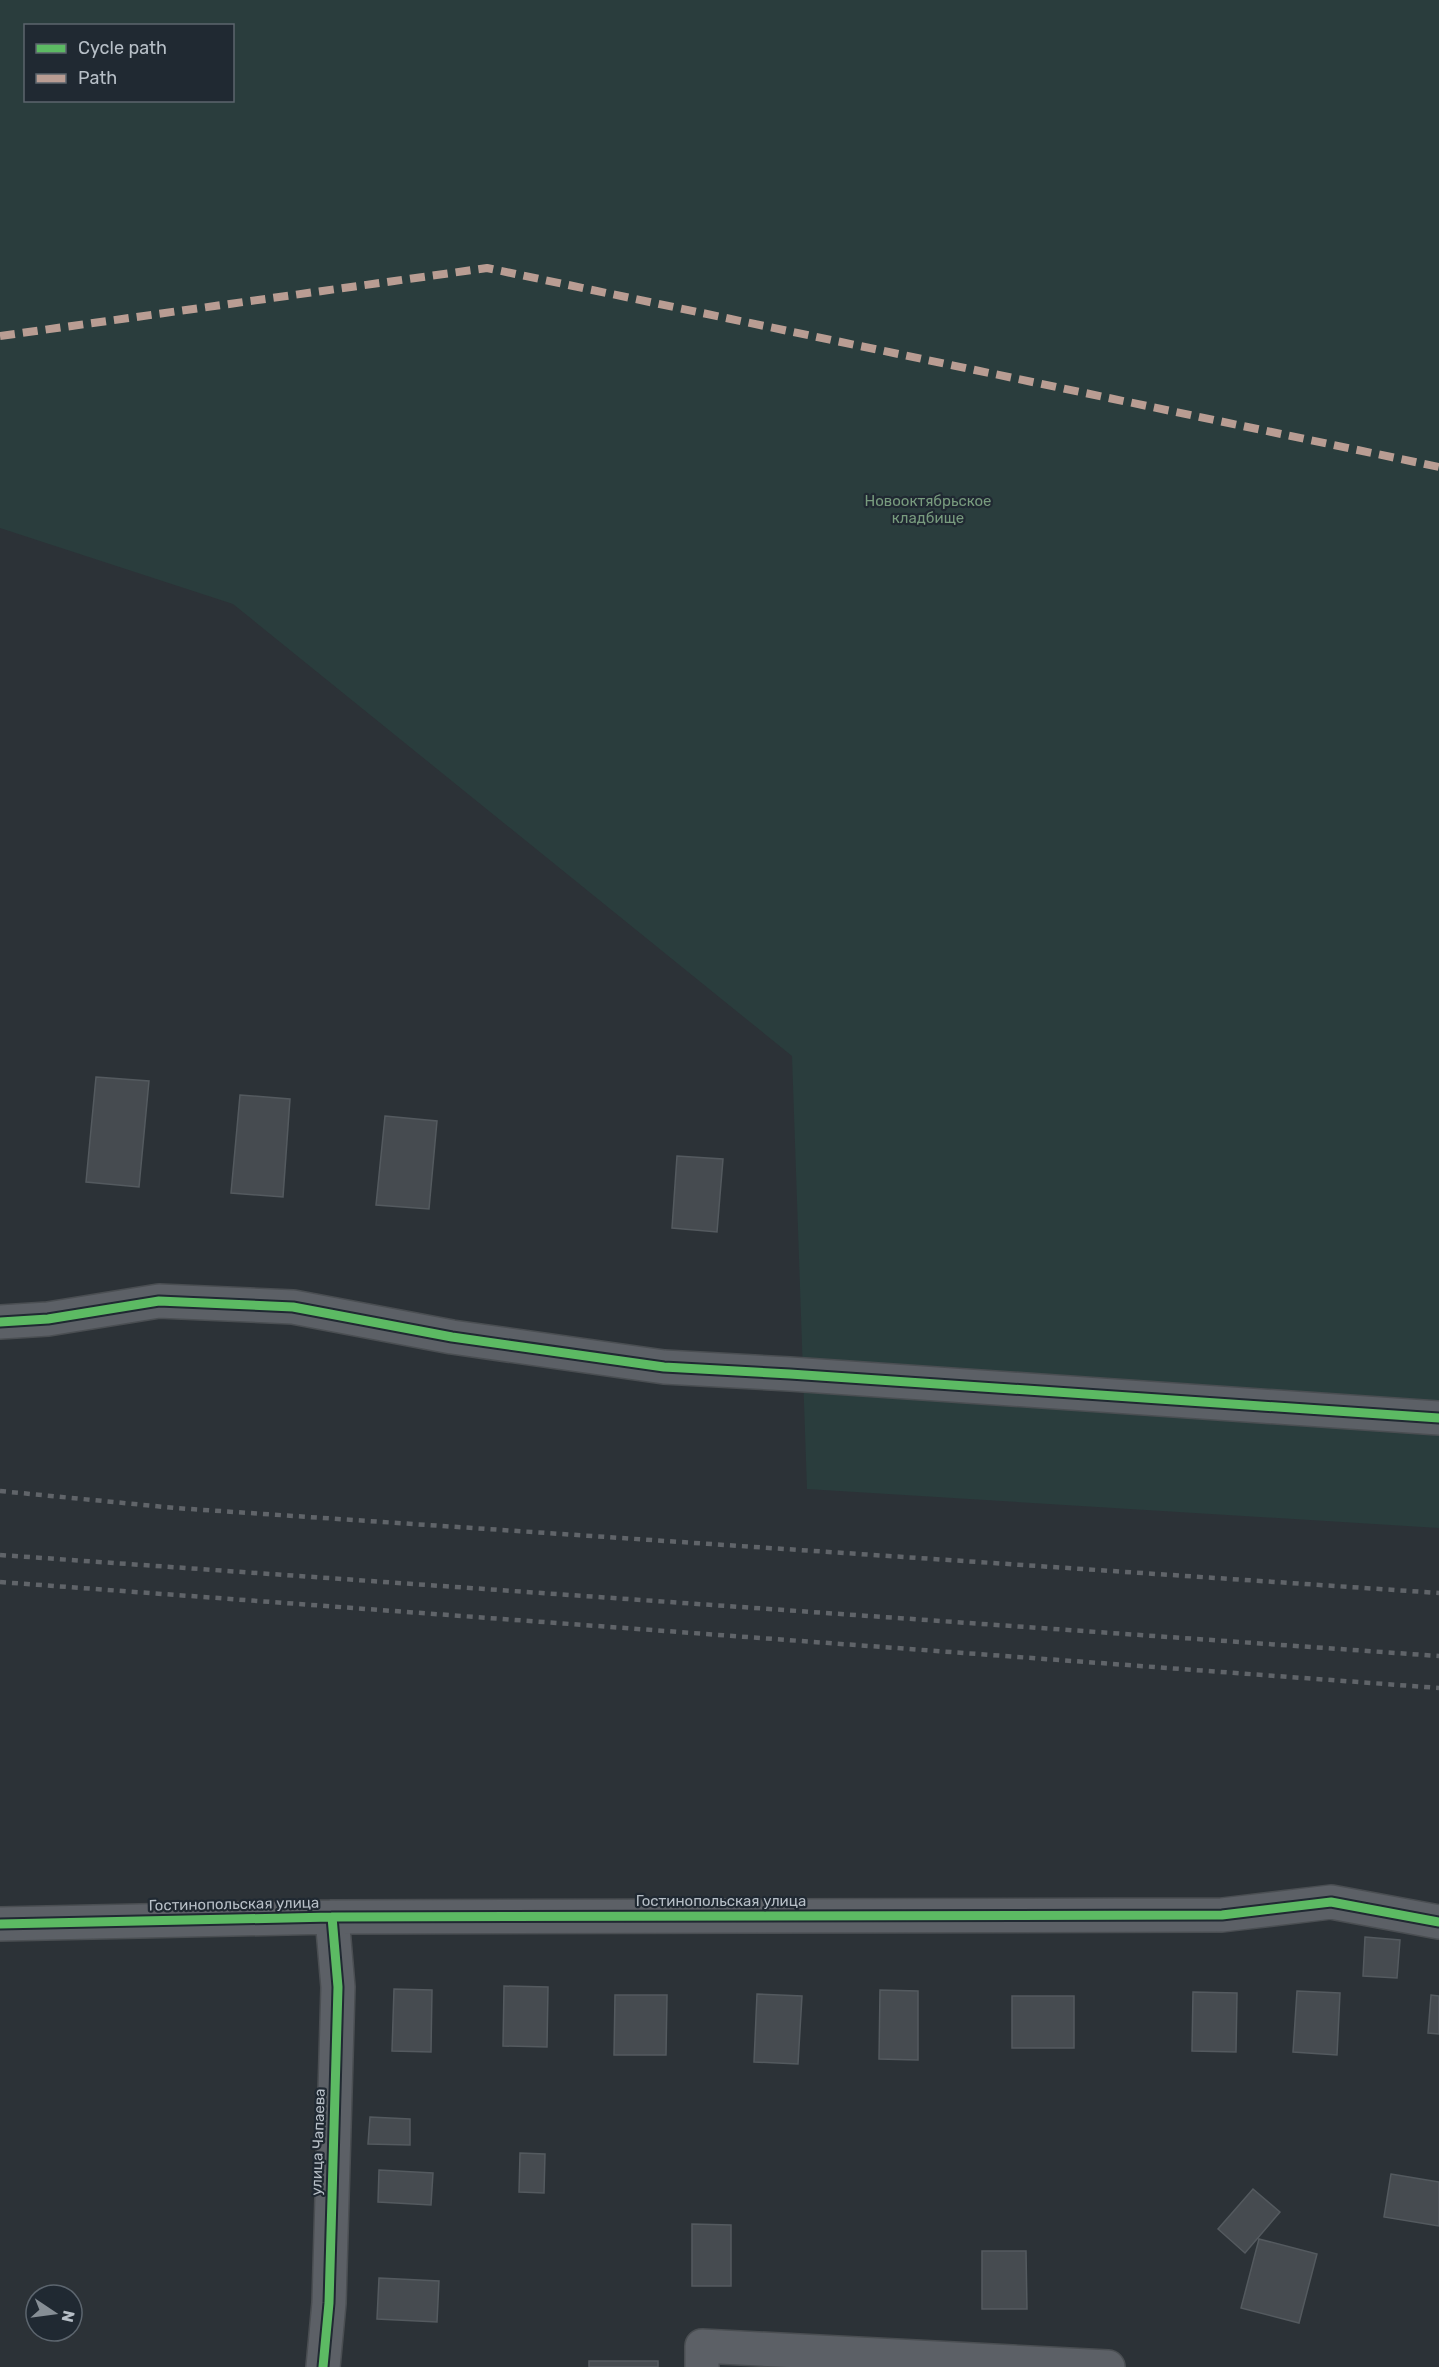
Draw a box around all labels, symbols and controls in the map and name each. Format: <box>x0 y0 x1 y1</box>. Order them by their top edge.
legend <box>24 24 234 102</box>
text: Cycle path <box>78 37 167 59</box>
text: Path <box>78 67 117 89</box>
park label: Новооктябрьское кладбище <box>865 492 992 527</box>
street label: Гостинопольская улица <box>636 1892 806 1910</box>
street label: Гостинопольская улица <box>149 1894 319 1914</box>
street label: улица Чапаева <box>307 2088 329 2196</box>
north arrow <box>24 2283 84 2343</box>
text: N <box>58 2309 79 2324</box>

